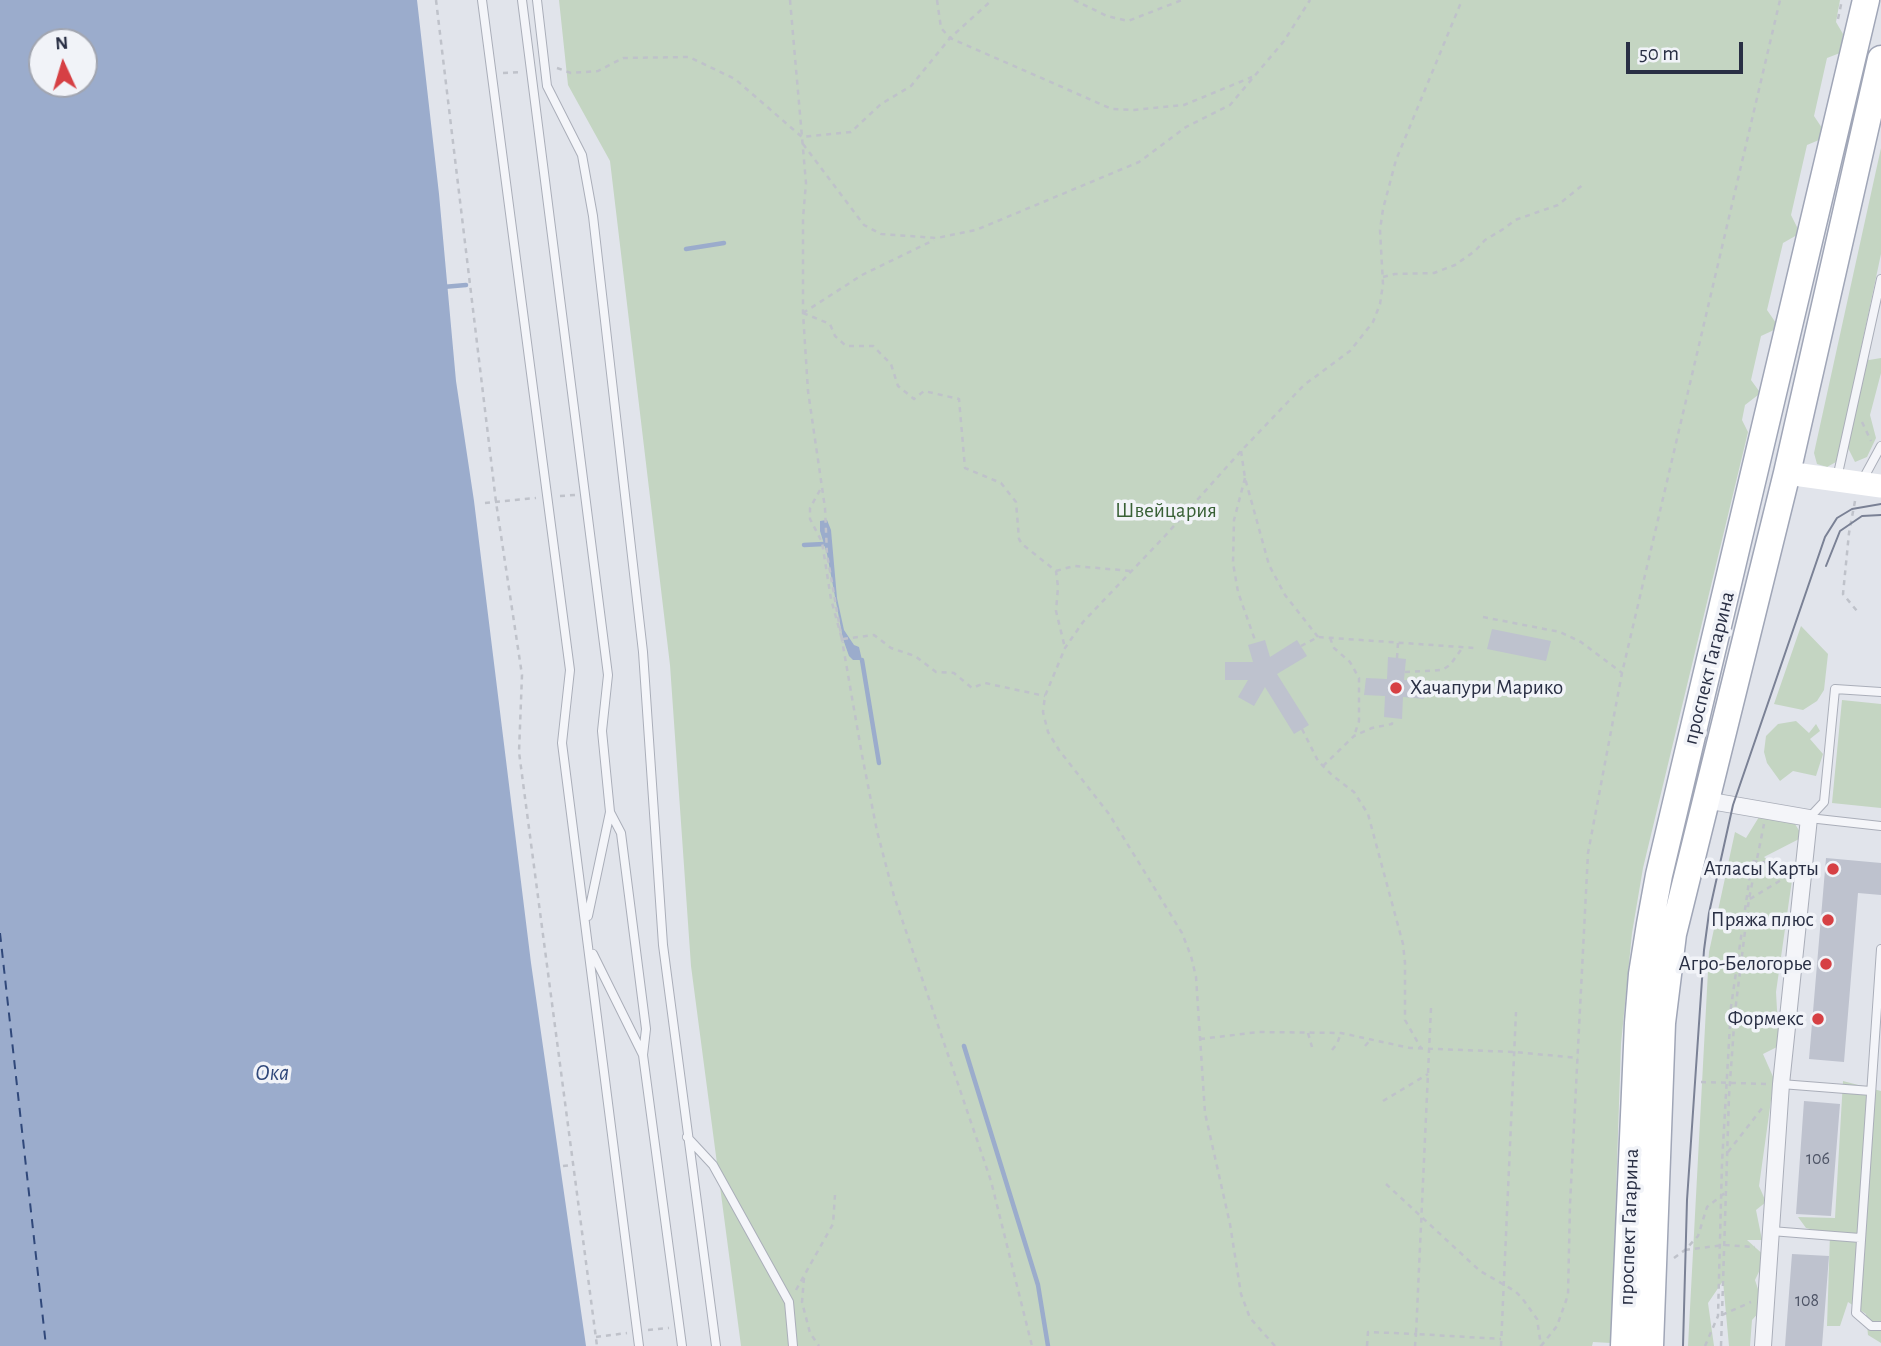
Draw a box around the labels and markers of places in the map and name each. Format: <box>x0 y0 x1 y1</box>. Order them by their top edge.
place label: Хачапури Марико <box>1410 675 1563 701</box>
marker: Хачапури Марико <box>1388 680 1404 696</box>
place label: Атласы Карты <box>1704 856 1819 882</box>
marker: Атласы Карты <box>1825 861 1841 877</box>
place label: Пряжа плюс <box>1711 907 1814 933</box>
marker: Пряжа плюс <box>1820 912 1836 928</box>
place label: Агро-Белогорье <box>1679 951 1812 977</box>
marker: Агро-Белогорье <box>1818 956 1834 972</box>
place label: Формекс <box>1727 1006 1804 1032</box>
marker: Формекс <box>1810 1011 1826 1027</box>

